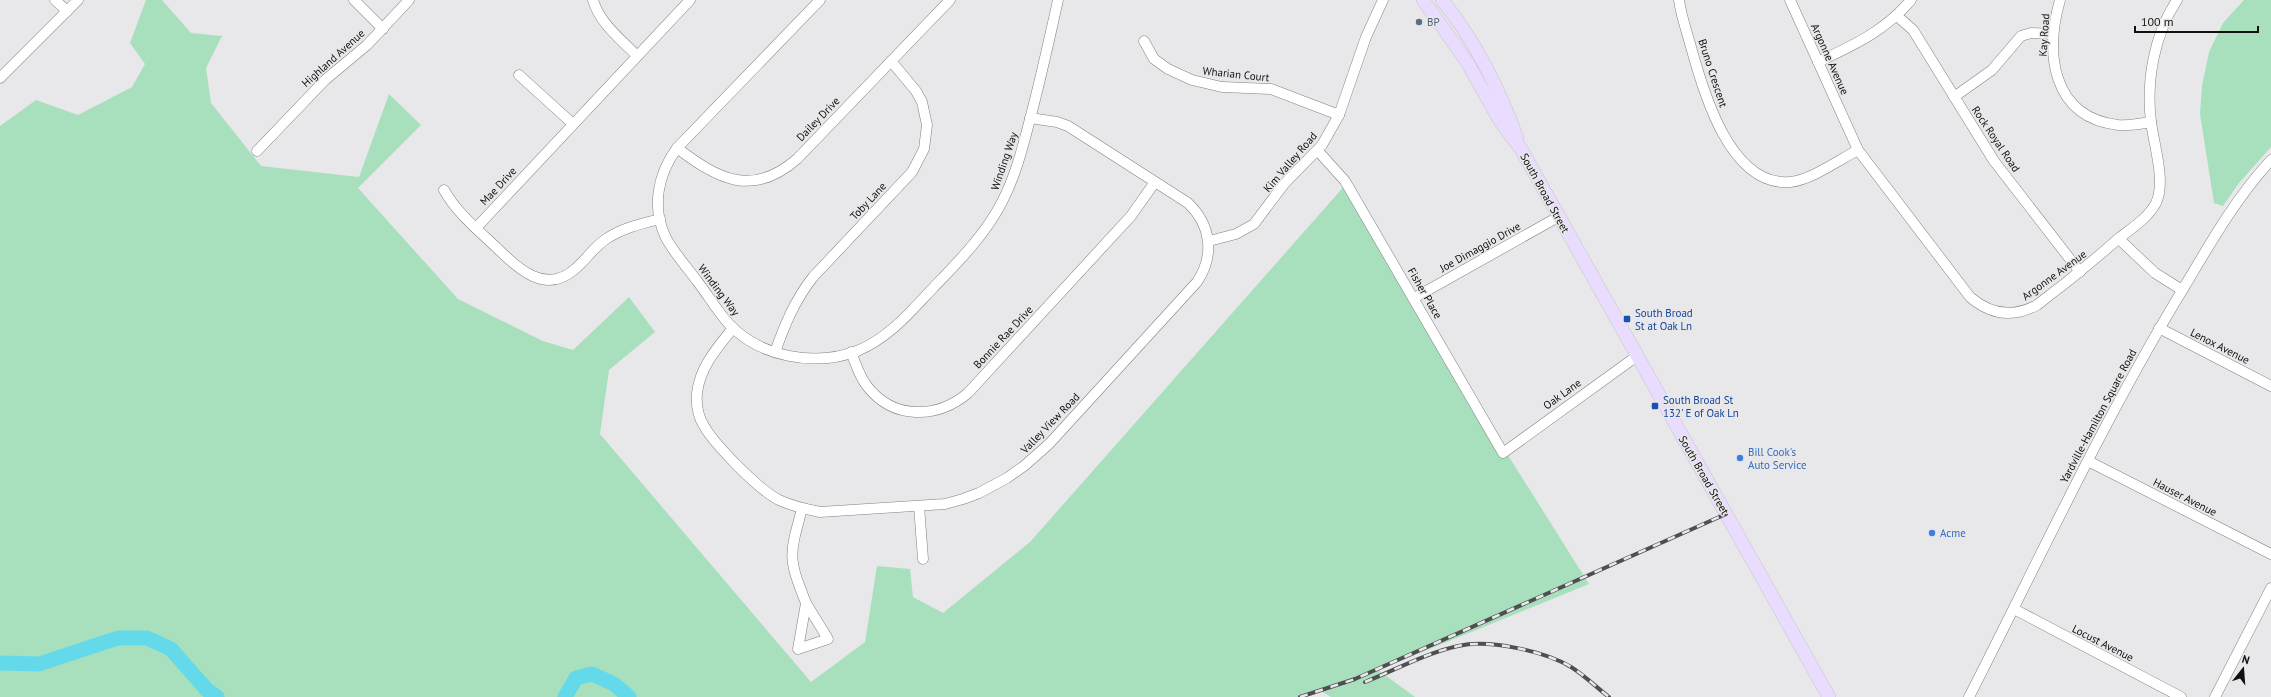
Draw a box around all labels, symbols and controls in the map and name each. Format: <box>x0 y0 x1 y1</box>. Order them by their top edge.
scale bar <box>2135 8 2258 34</box>
street label: Kay Road <box>2036 13 2052 57</box>
text: 100 m <box>2141 14 2174 29</box>
place label: BP <box>1427 15 1440 29</box>
marker: BP <box>1414 17 1424 27</box>
street label: Argonne Avenue <box>1808 21 1852 97</box>
street label: Highland Avenue <box>299 26 368 90</box>
street label: Bruno Crescent <box>1695 37 1731 109</box>
street label: Wharian Court <box>1202 64 1270 85</box>
street label: Dailey Drive <box>793 94 843 144</box>
street label: Rock Royal Road <box>1969 103 2023 175</box>
street label: Winding Way <box>987 129 1021 192</box>
street label: Kim Valley Road <box>1260 129 1320 195</box>
street label: South Broad Street <box>1517 151 1573 235</box>
street label: Mae Drive <box>477 164 520 208</box>
street label: Toby Lane <box>847 179 889 223</box>
street label: Joe Dimaggio Drive <box>1436 219 1523 276</box>
street label: Argonne Avenue <box>2019 247 2089 303</box>
street label: Winding Way <box>695 261 743 319</box>
street label: Fisher Place <box>1405 265 1445 321</box>
street label: Bonnie Rae Drive <box>970 302 1036 371</box>
place label: South Broad St at Oak Ln <box>1635 306 1693 333</box>
marker: South Broad St at Oak Ln <box>1622 314 1632 324</box>
street label: Lenox Avenue <box>2188 325 2252 367</box>
street label: Yardville-Hamilton Square Road <box>2057 347 2139 485</box>
street label: Oak Lane <box>1540 375 1584 412</box>
street label: Valley View Road <box>1017 390 1083 457</box>
place label: South Broad St 132' E of Oak Ln <box>1663 393 1739 420</box>
marker: South Broad St 132' E of Oak Ln <box>1650 401 1660 411</box>
street label: South Broad Street <box>1676 433 1732 517</box>
place label: Bill Cook's Auto Service <box>1748 445 1807 472</box>
marker: Bill Cook's Auto Service <box>1735 453 1745 463</box>
street label: Hauser Avenue <box>2151 475 2220 519</box>
place label: Acme <box>1940 526 1966 540</box>
marker: Acme <box>1927 528 1937 538</box>
street label: Locust Avenue <box>2070 622 2136 665</box>
north arrow <box>2223 649 2263 689</box>
text: N <box>2240 652 2251 667</box>

